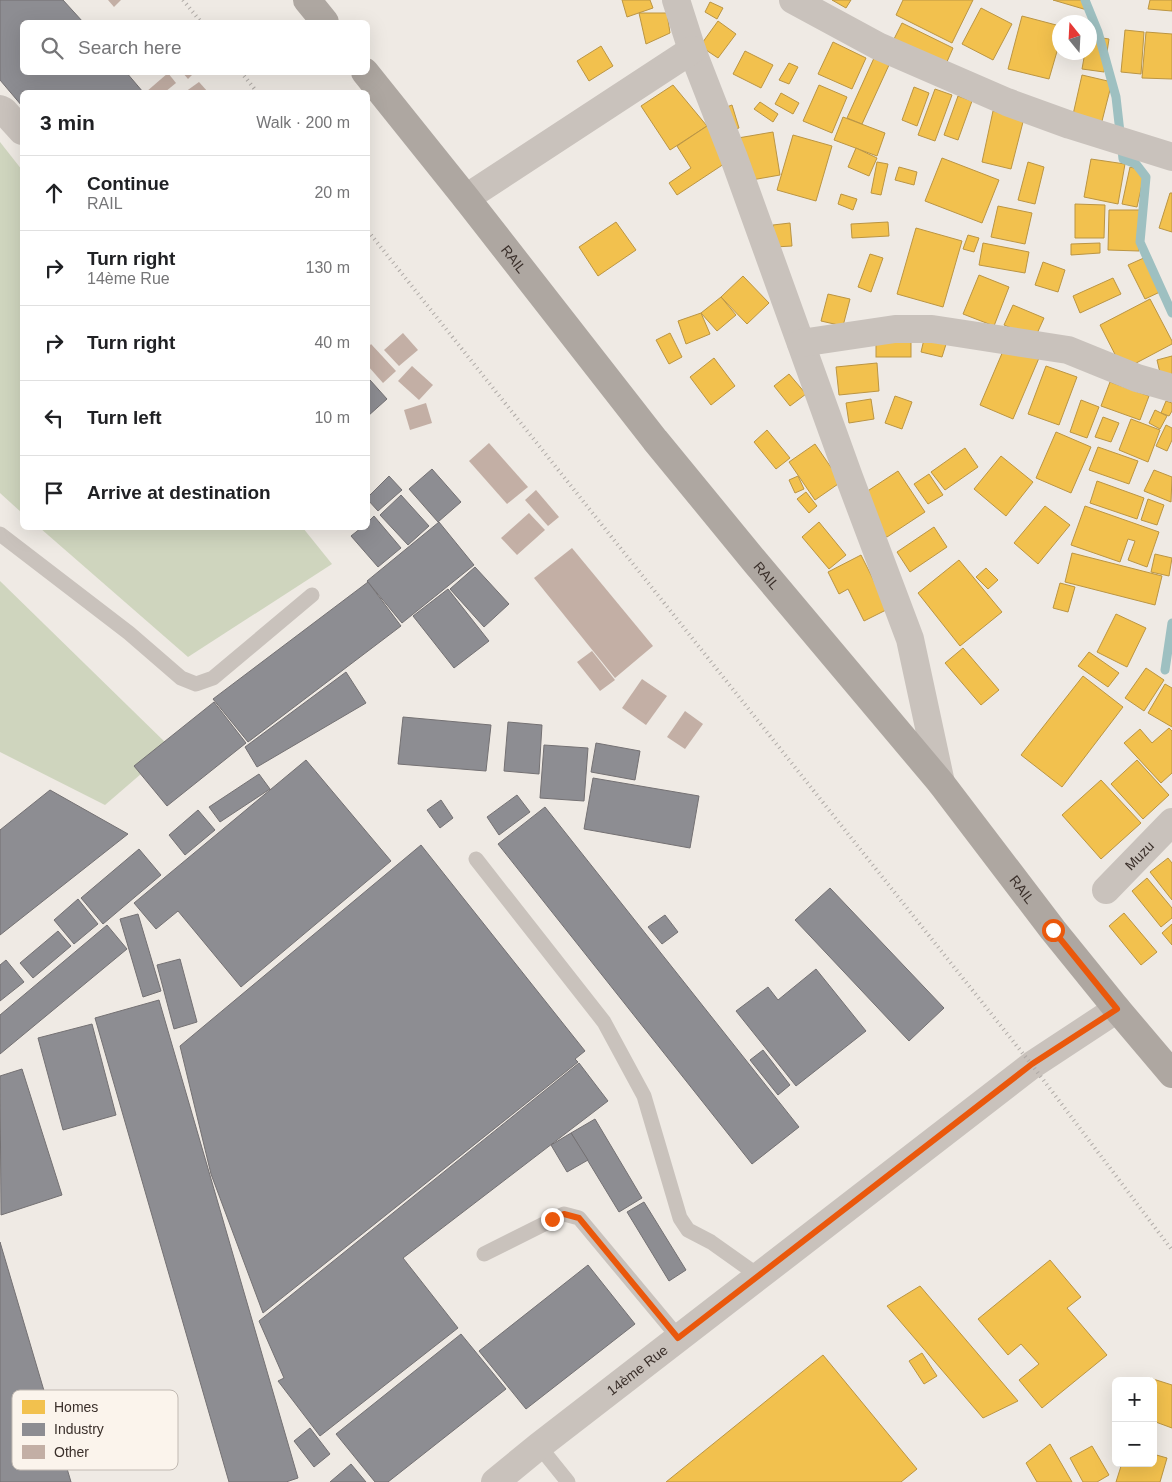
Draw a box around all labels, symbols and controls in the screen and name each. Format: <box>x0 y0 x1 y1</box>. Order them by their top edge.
north arrow <box>1052 15 1097 60</box>
search box <box>20 20 370 75</box>
icon: search <box>38 34 66 62</box>
text: Search here <box>78 37 182 58</box>
text: 3 min <box>40 111 95 134</box>
text: Walk · 200 m <box>256 114 350 131</box>
text: Continue <box>87 173 169 194</box>
icon: ahead <box>40 179 68 207</box>
text: 20 m <box>314 184 350 201</box>
text: RAIL <box>87 195 123 212</box>
street label: RAIL <box>498 242 530 276</box>
text: Turn right <box>87 248 175 269</box>
icon: right <box>40 254 68 282</box>
text: 130 m <box>306 259 350 276</box>
text: 14ème Rue <box>87 270 170 287</box>
icon: right <box>40 329 68 357</box>
text: Turn right <box>87 332 175 353</box>
text: 40 m <box>314 334 350 351</box>
icon: left <box>40 404 68 432</box>
text: Turn left <box>87 407 162 428</box>
text: 10 m <box>314 409 350 426</box>
icon: arrive <box>40 479 68 507</box>
text: Arrive at destination <box>87 482 271 503</box>
street label: RAIL <box>750 558 783 593</box>
street label: Muzu <box>1122 838 1157 873</box>
street label: RAIL <box>1006 872 1038 907</box>
route start <box>1042 919 1065 942</box>
route end <box>541 1208 564 1231</box>
street label: 14ème Rue <box>604 1341 671 1399</box>
map controls <box>1112 1377 1157 1467</box>
button: + <box>1112 1377 1157 1422</box>
legend <box>12 1390 178 1470</box>
text: Homes <box>54 1399 98 1415</box>
text: Industry <box>54 1421 104 1437</box>
button: − <box>1112 1422 1157 1467</box>
text: Other <box>54 1444 89 1460</box>

